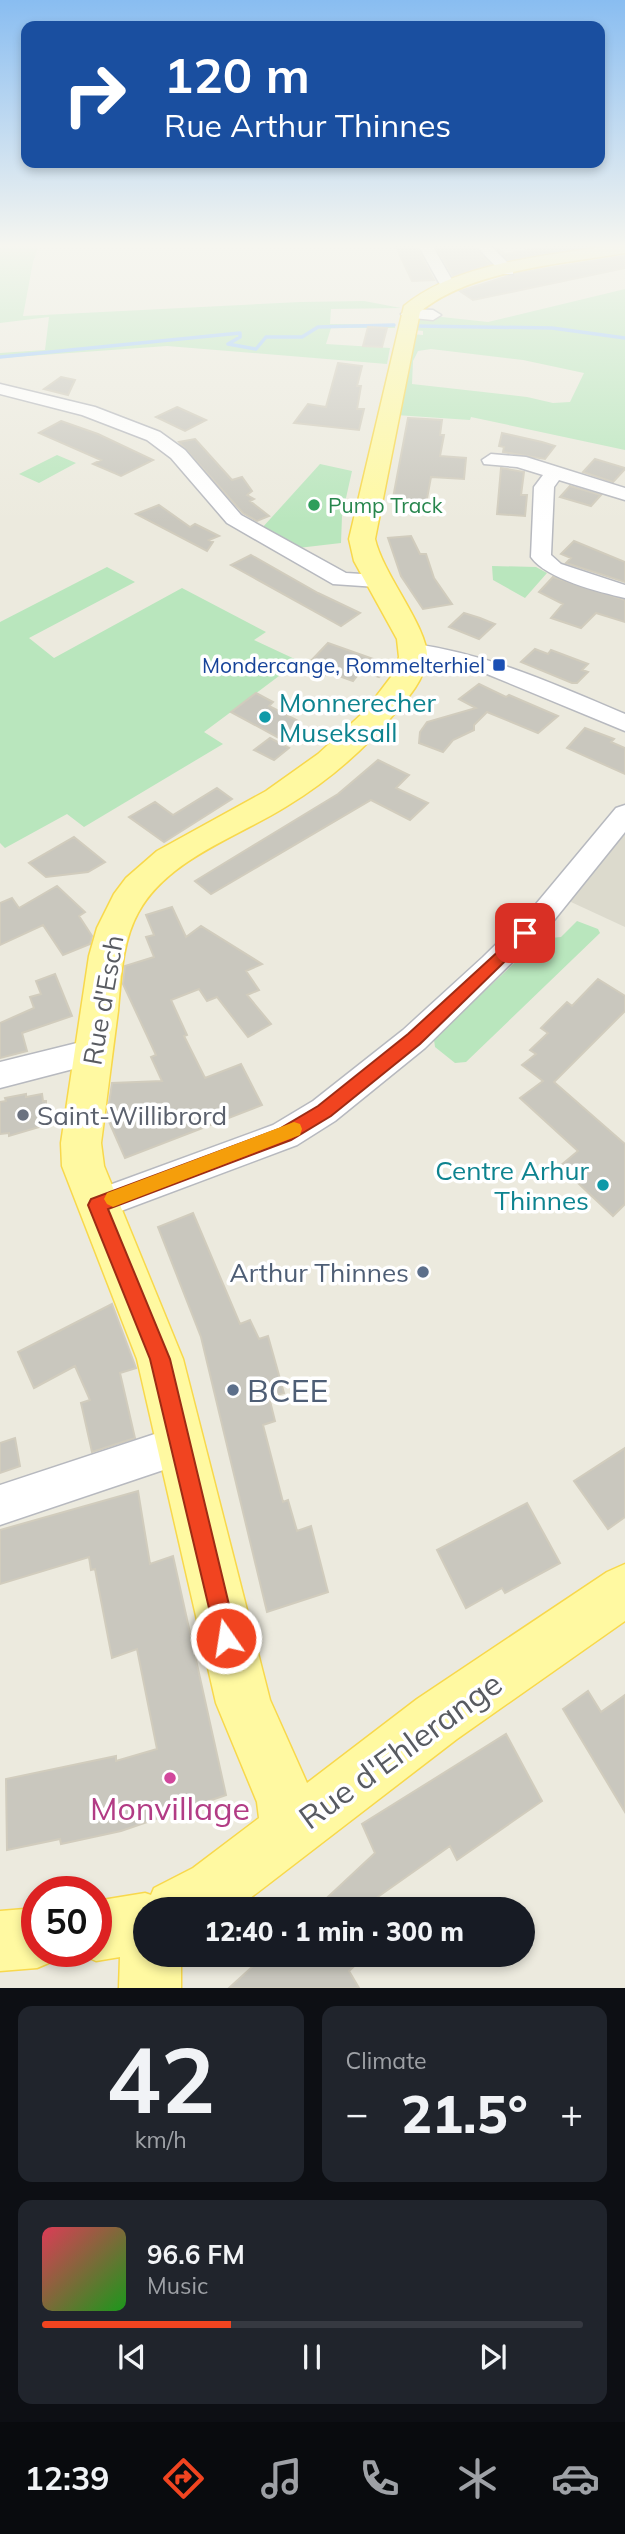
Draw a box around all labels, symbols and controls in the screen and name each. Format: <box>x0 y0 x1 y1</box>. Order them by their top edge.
text: 120 m <box>164 44 310 105</box>
icon: right <box>49 49 140 140</box>
text: Rue Arthur Thinnes <box>164 105 451 145</box>
place label: Pump Track <box>328 492 443 518</box>
marker: Pump Track <box>306 497 322 513</box>
place label: Mondercange, Rommelterhiel <box>202 652 485 678</box>
marker: Mondercange, Rommelterhiel <box>491 657 507 673</box>
place label: Monnerecher Museksall <box>279 686 436 749</box>
marker: Monnerecher Museksall <box>257 709 273 725</box>
pin <box>495 903 555 963</box>
icon: arrive <box>506 914 544 952</box>
street label: Rue d'Esch <box>75 932 131 1068</box>
place label: Saint-Willibrord <box>37 1099 227 1132</box>
marker: Saint-Willibrord <box>15 1107 31 1123</box>
place label: Centre Arhur Thinnes <box>435 1154 590 1217</box>
marker: Centre Arhur Thinnes <box>595 1177 611 1193</box>
place label: Arthur Thinnes <box>230 1256 409 1289</box>
marker: Arthur Thinnes <box>415 1264 431 1280</box>
place label: BCEE <box>247 1370 328 1410</box>
marker: BCEE <box>225 1382 241 1398</box>
position arrow <box>189 1601 263 1675</box>
street label: Rue d'Ehlerange <box>291 1663 509 1837</box>
marker: Monvillage <box>162 1770 178 1786</box>
place label: Monvillage <box>90 1788 250 1828</box>
speed limit sign: 50 <box>21 1876 112 1967</box>
text: 12:40 · 1 min · 300 m <box>204 1915 464 1948</box>
text: 42 <box>106 2022 215 2136</box>
text: Climate <box>346 2046 427 2075</box>
text: 21.5° <box>401 2081 528 2146</box>
text: − <box>346 2089 368 2137</box>
text: + <box>560 2089 583 2137</box>
text: km/h <box>135 2125 187 2154</box>
text: 96.6 FM <box>147 2238 245 2271</box>
text: Music <box>147 2271 208 2300</box>
icon: previous <box>113 2338 151 2376</box>
icon: pause <box>293 2338 331 2376</box>
icon: next <box>474 2338 512 2376</box>
icon: directions <box>159 2454 208 2503</box>
icon: music <box>257 2454 306 2503</box>
icon: phone <box>355 2454 404 2503</box>
icon: climate <box>453 2454 502 2503</box>
icon: car <box>551 2454 600 2503</box>
text: 12:39 <box>25 2458 109 2498</box>

